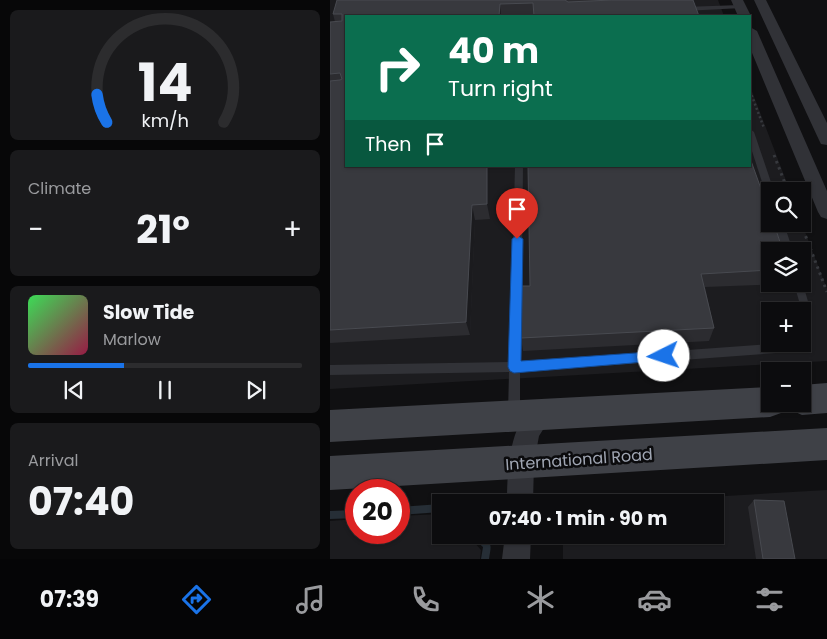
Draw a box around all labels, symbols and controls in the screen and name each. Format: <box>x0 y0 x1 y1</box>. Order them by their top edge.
text: 40 m <box>448 26 539 75</box>
icon: right <box>365 35 430 100</box>
text: 14 <box>138 46 192 119</box>
text: Turn right <box>448 73 553 104</box>
text: km/h <box>141 108 189 133</box>
icon: arrive <box>421 130 449 158</box>
text: Then <box>365 131 411 158</box>
text: Climate <box>28 177 91 200</box>
map controls <box>761 182 811 412</box>
button: search <box>761 182 811 232</box>
pin <box>496 188 538 239</box>
icon: arrive <box>503 195 531 223</box>
text: 21° <box>136 203 190 256</box>
text: − <box>28 210 43 249</box>
text: + <box>283 210 302 249</box>
button: layers <box>761 242 811 292</box>
text: Slow Tide <box>103 299 194 326</box>
button: + <box>761 302 811 352</box>
text: Marlow <box>103 328 161 351</box>
position arrow <box>637 329 689 381</box>
button: − <box>761 362 811 412</box>
icon: previous <box>60 376 88 404</box>
icon: pause <box>151 376 179 404</box>
icon: next <box>242 376 270 404</box>
street label: International Road <box>505 443 654 476</box>
text: Arrival <box>28 449 78 472</box>
text: 07:40 <box>28 475 134 528</box>
speed limit sign: 20 <box>345 479 410 544</box>
text: 07:40 · 1 min · 90 m <box>489 505 667 532</box>
icon: directions <box>179 582 214 617</box>
icon: music <box>293 582 328 617</box>
icon: phone <box>408 582 443 617</box>
icon: climate <box>523 582 558 617</box>
icon: car <box>637 582 672 617</box>
icon: filters <box>752 582 787 617</box>
text: 07:39 <box>40 584 99 615</box>

